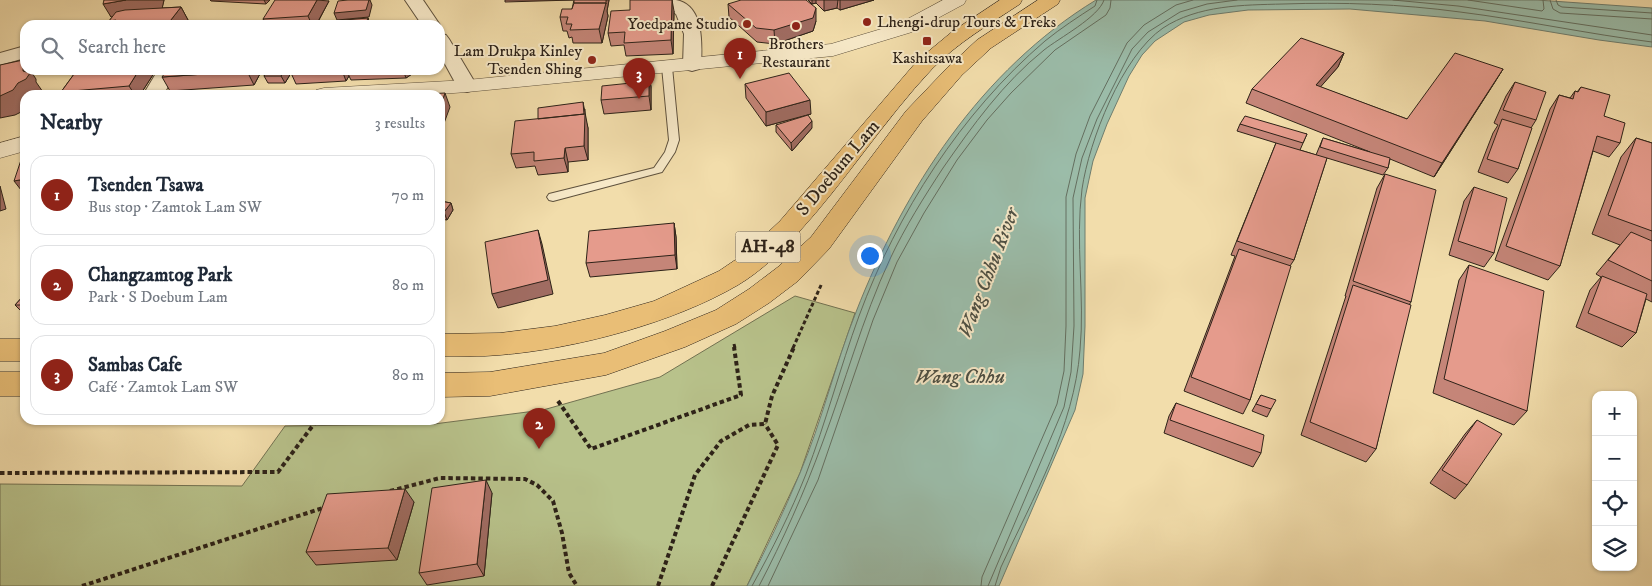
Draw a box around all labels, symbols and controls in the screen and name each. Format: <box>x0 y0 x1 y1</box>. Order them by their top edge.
place label: Lhengi-drup Tours & Treks <box>877 12 1056 32</box>
place label: Yoedpame Studio <box>628 14 737 34</box>
marker: Lhengi-drup Tours & Treks <box>861 16 873 28</box>
marker: Yoedpame Studio <box>741 18 753 30</box>
search box <box>20 20 445 75</box>
marker: Brothers Restaurant <box>790 20 802 32</box>
icon: search <box>38 34 66 62</box>
place label: Brothers Restaurant <box>762 34 830 72</box>
marker: Kashitsawa <box>921 35 933 47</box>
text: Search here <box>78 36 166 59</box>
pin: 1 <box>724 38 756 79</box>
place label: Lam Drukpa Kinley Tsenden Shing <box>454 41 582 79</box>
place label: Kashitsawa <box>892 48 962 68</box>
marker: Lam Drukpa Kinley Tsenden Shing <box>586 54 598 66</box>
pin: 3 <box>623 58 655 99</box>
text: Nearby <box>40 110 102 136</box>
text: 3 results <box>375 113 425 133</box>
street label: S Doebum Lam <box>791 115 885 221</box>
text: Tsenden Tsawa <box>88 174 204 197</box>
text: 1 <box>54 185 60 205</box>
text: 70 m <box>392 185 424 205</box>
text: Bus stop · Zamtok Lam SW <box>88 197 262 217</box>
water label: Wang Chhu River <box>953 203 1026 341</box>
road number: AH-48 <box>736 232 800 262</box>
your location <box>857 243 883 269</box>
text: Changzamtog Park <box>88 264 232 287</box>
text: 2 <box>53 275 61 295</box>
text: 80 m <box>392 275 424 295</box>
text: Park · S Doebum Lam <box>88 287 228 307</box>
text: Sambas Cafe <box>88 354 182 377</box>
text: 3 <box>54 365 60 385</box>
text: 80 m <box>392 365 424 385</box>
water label: Wang Chhu <box>915 365 1005 390</box>
text: Café · Zamtok Lam SW <box>88 377 238 397</box>
map controls <box>1592 391 1637 571</box>
button: + <box>1592 391 1637 436</box>
pin: 2 <box>523 408 555 449</box>
button: − <box>1592 436 1637 481</box>
button: locate <box>1592 481 1637 526</box>
button: layers <box>1592 526 1637 571</box>

